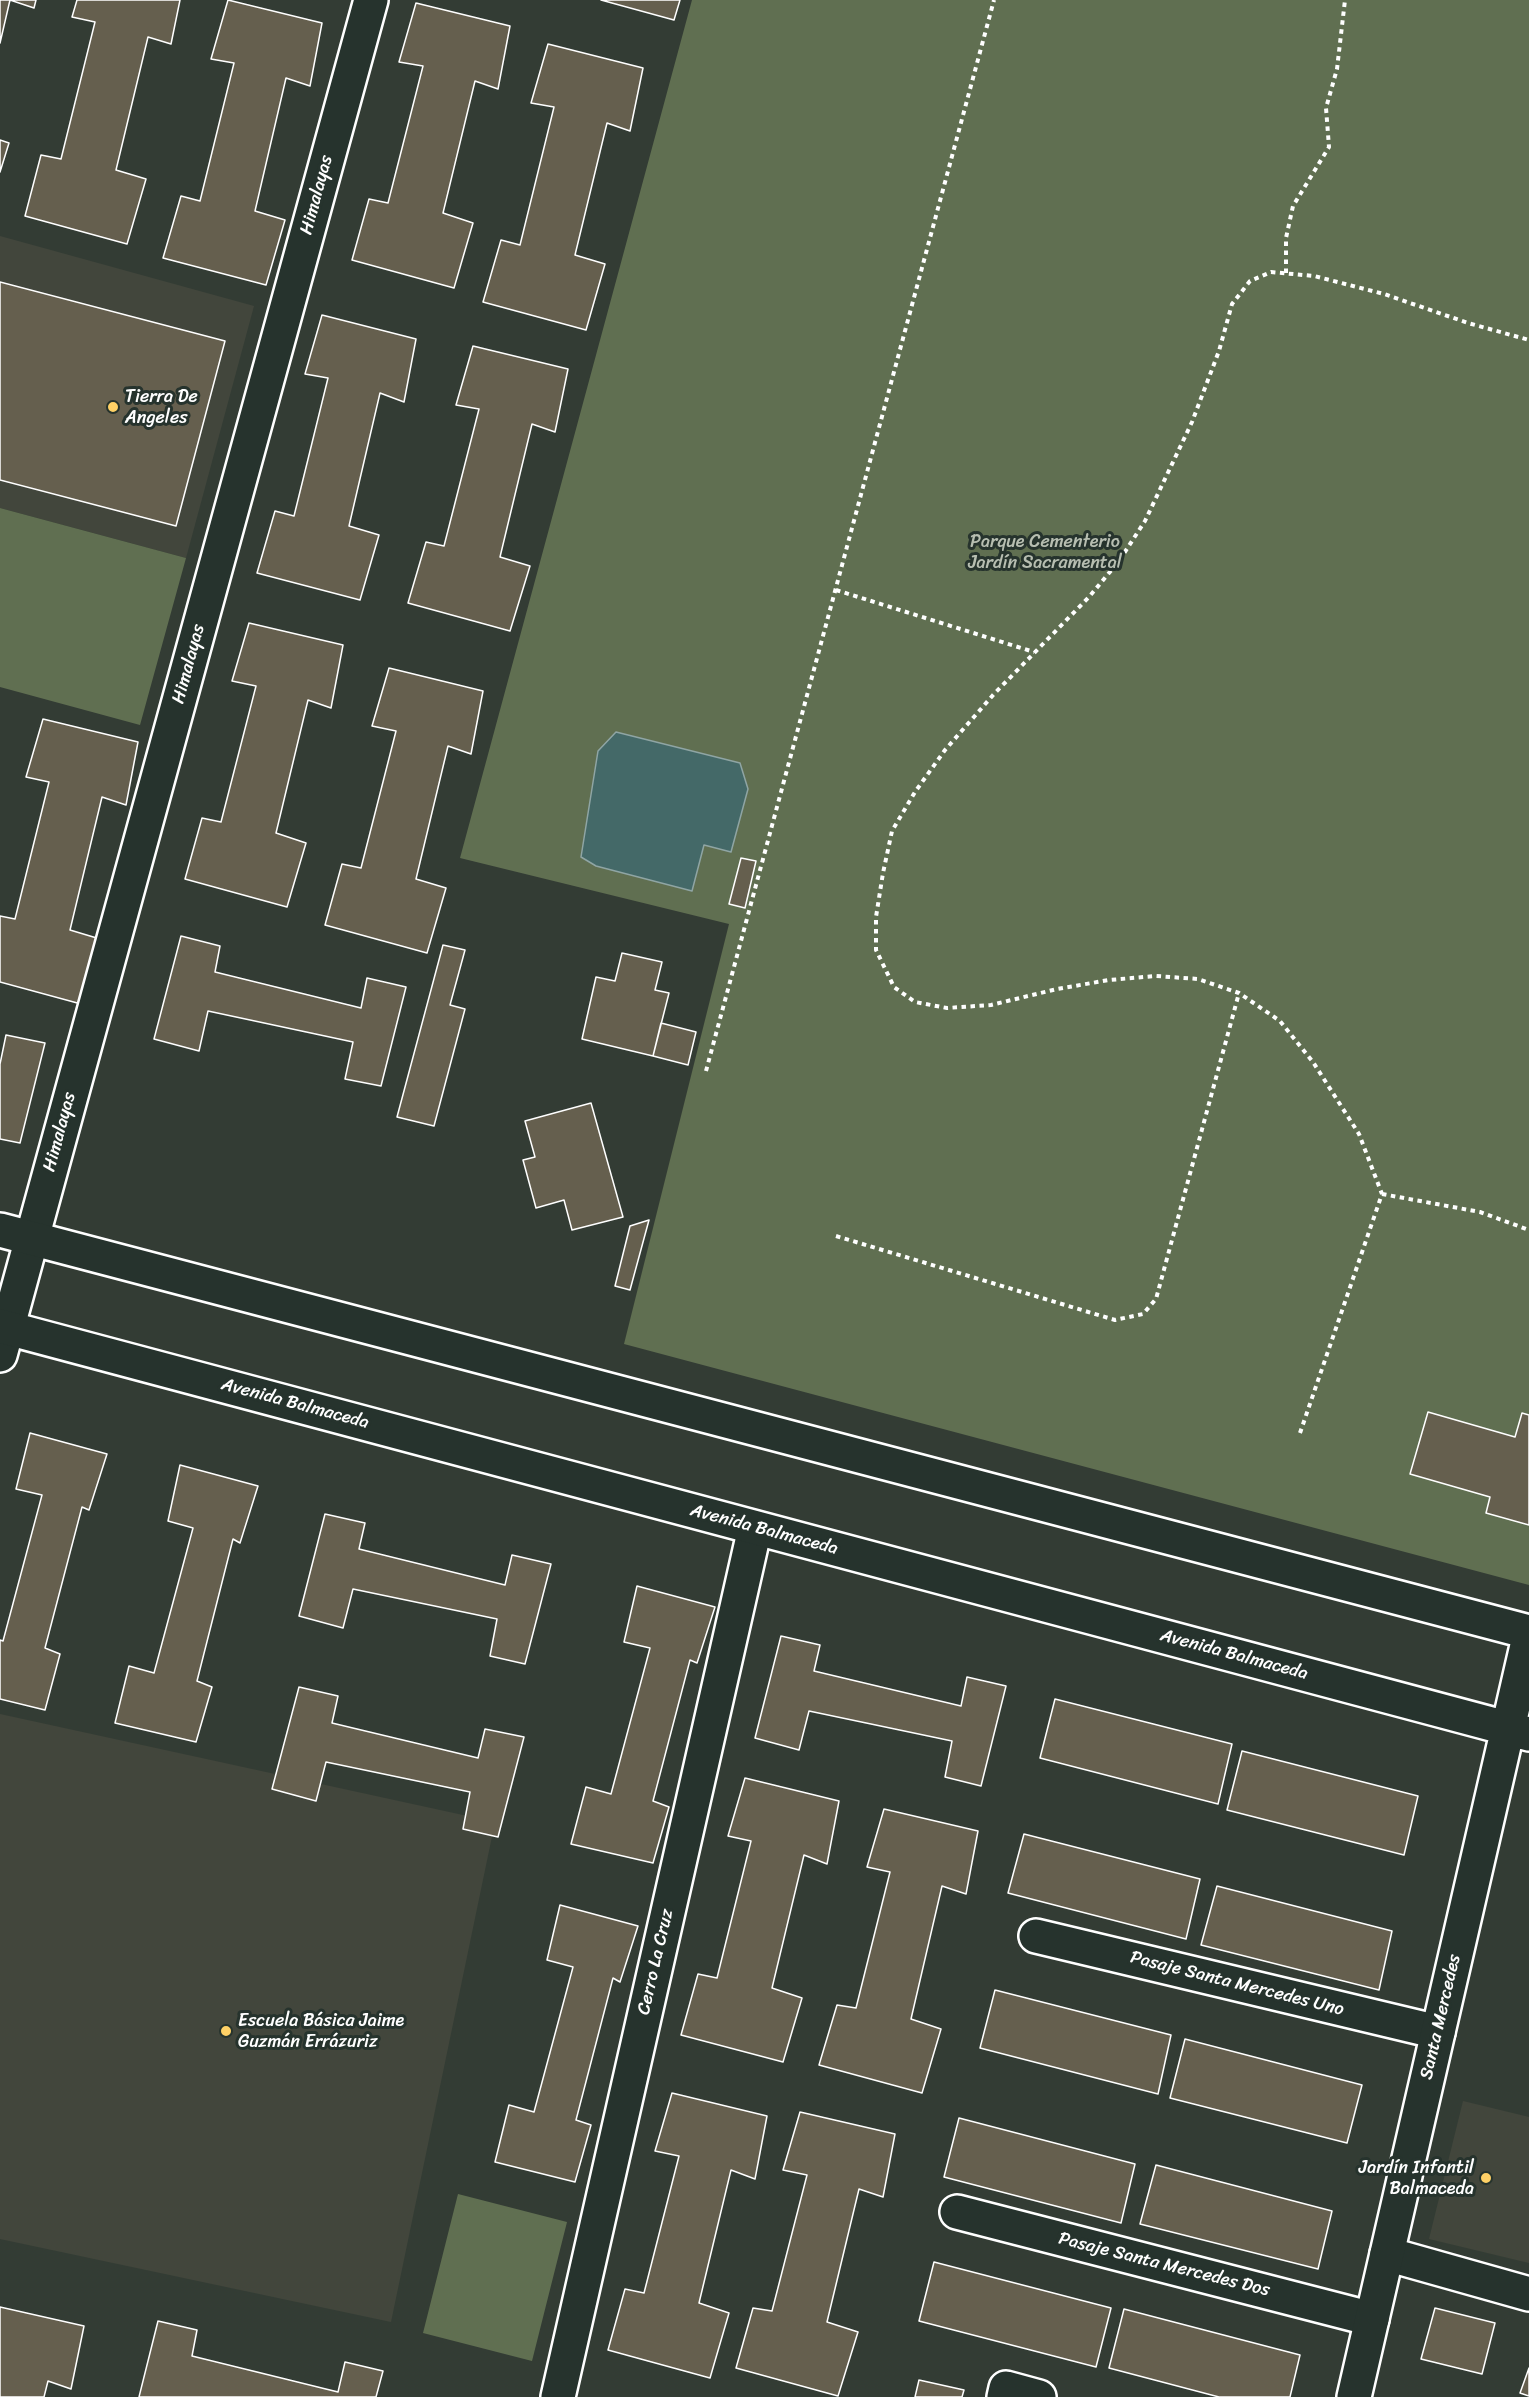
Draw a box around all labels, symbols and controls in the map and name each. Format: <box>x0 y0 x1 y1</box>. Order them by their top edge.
street label: Himalayas <box>296 153 338 237</box>
place label: Tierra De Angeles <box>125 386 198 428</box>
marker: Tierra De Angeles <box>106 400 120 414</box>
park label: Parque Cementerio Jardín Sacramental <box>968 531 1122 574</box>
street label: Himalayas <box>168 622 210 706</box>
street label: Himalayas <box>39 1090 81 1174</box>
street label: Avenida Balmaceda <box>219 1374 371 1434</box>
street label: Avenida Balmaceda <box>688 1500 840 1560</box>
street label: Avenida Balmaceda <box>1158 1625 1310 1685</box>
street label: Cerro La Cruz <box>633 1907 679 2017</box>
street label: Pasaje Santa Mercedes Uno <box>1128 1947 1346 2021</box>
street label: Santa Mercedes <box>1416 1952 1466 2082</box>
place label: Escuela Básica Jaime Guzmán Errázuriz <box>238 2010 404 2052</box>
marker: Escuela Básica Jaime Guzmán Errázuriz <box>219 2024 233 2038</box>
place label: Jardín Infantil Balmaceda <box>1359 2157 1474 2200</box>
marker: Jardín Infantil Balmaceda <box>1479 2171 1493 2185</box>
street label: Pasaje Santa Mercedes Dos <box>1056 2228 1272 2302</box>

